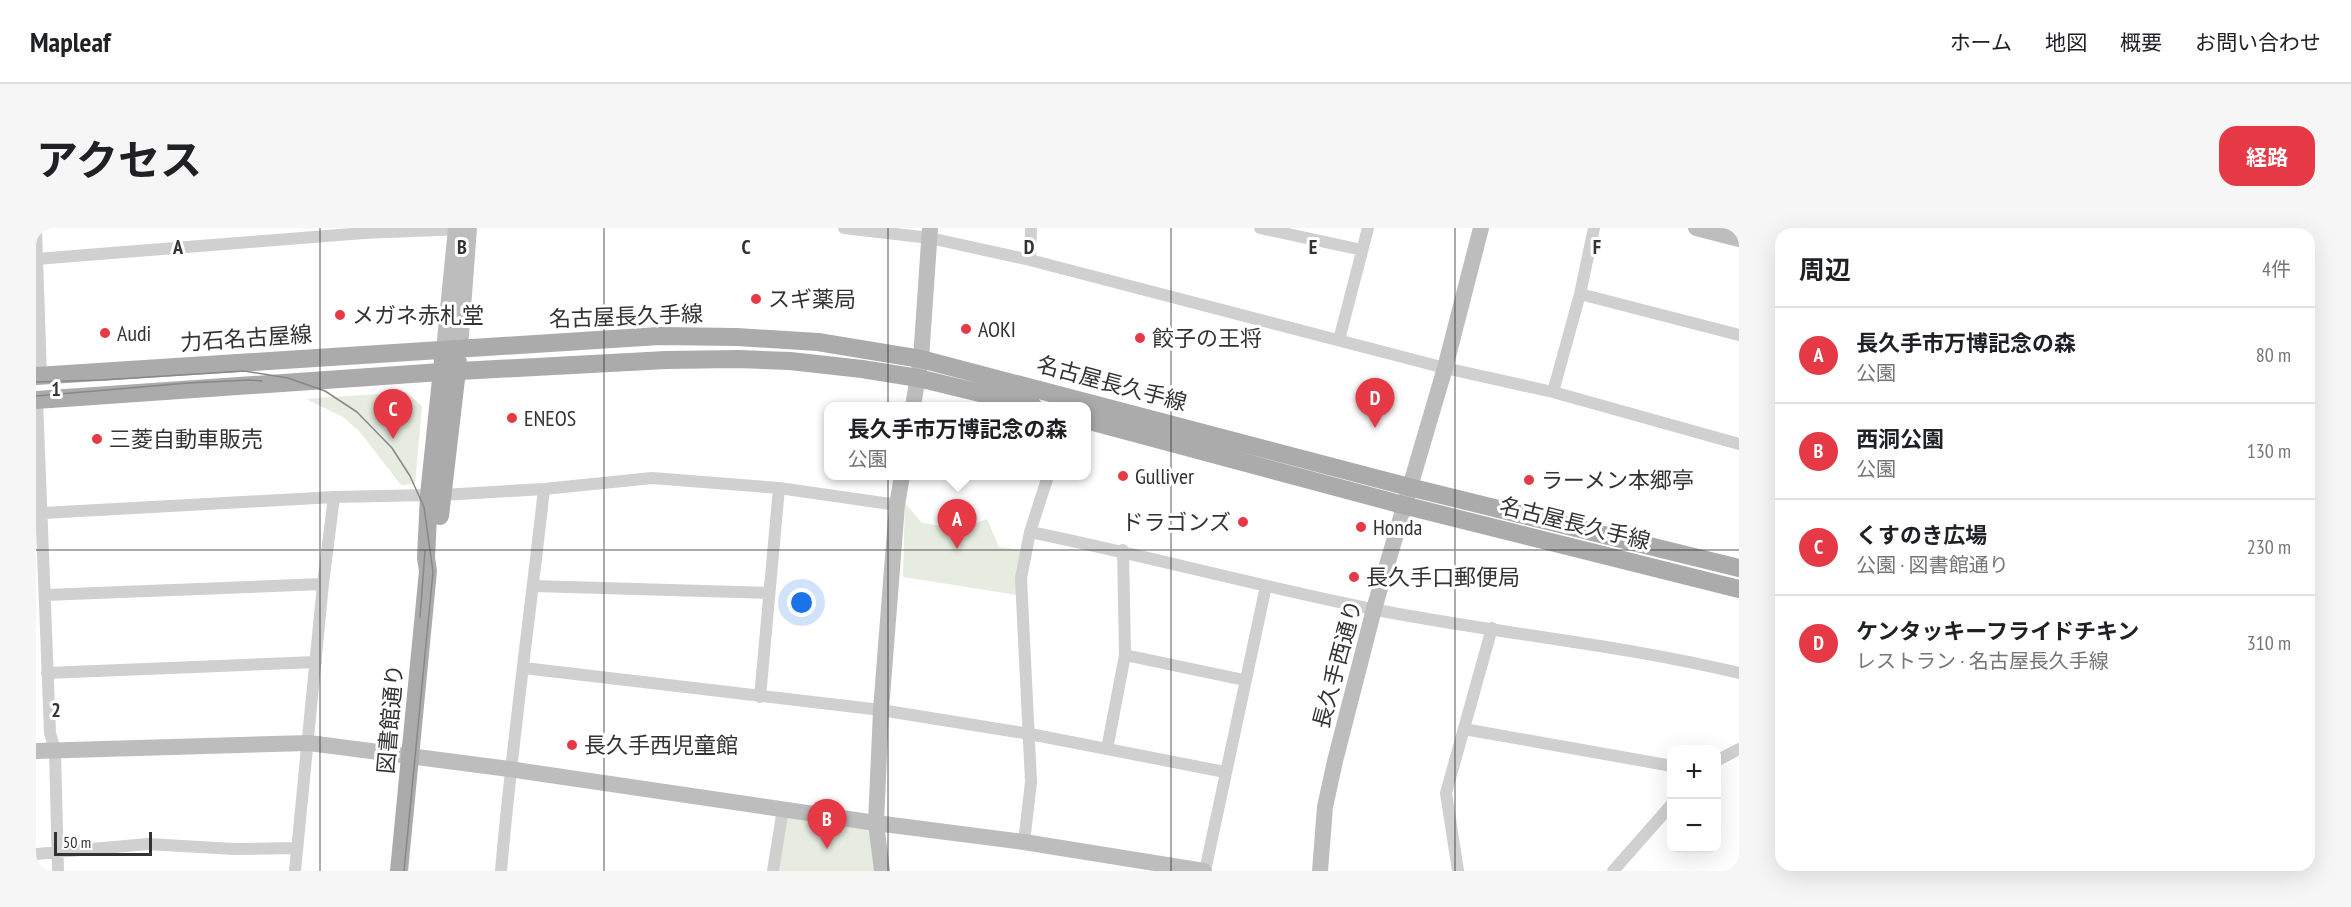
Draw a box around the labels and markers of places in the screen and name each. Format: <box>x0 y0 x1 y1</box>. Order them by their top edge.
place label: スギ薬局 <box>768 285 856 313</box>
marker: スギ薬局 <box>749 292 763 306</box>
place label: メガネ赤札堂 <box>352 301 484 329</box>
marker: メガネ赤札堂 <box>333 308 347 322</box>
place label: AOKI <box>978 315 1016 343</box>
place label: Audi <box>117 319 151 347</box>
marker: AOKI <box>959 322 973 336</box>
place label: 餃子の王将 <box>1152 324 1262 352</box>
marker: Audi <box>98 326 112 340</box>
marker: 餃子の王将 <box>1133 331 1147 345</box>
pin: D <box>1356 378 1394 428</box>
pin: C <box>374 390 412 439</box>
place label: ENEOS <box>524 404 576 432</box>
marker: ENEOS <box>505 411 519 425</box>
place label: 三菱自動車販売 <box>109 425 263 453</box>
marker: 三菱自動車販売 <box>90 432 104 446</box>
place label: Gulliver <box>1135 462 1194 490</box>
place label: ラーメン本郷亭 <box>1541 466 1694 494</box>
marker: Gulliver <box>1116 469 1130 483</box>
marker: ラーメン本郷亭 <box>1522 473 1536 487</box>
pin: A <box>938 500 976 549</box>
place label: ドラゴンズ <box>1121 508 1231 536</box>
place label: Honda <box>1373 513 1422 541</box>
marker: ドラゴンズ <box>1236 515 1250 529</box>
marker: Honda <box>1354 520 1368 534</box>
place label: 長久手口郵便局 <box>1366 563 1520 591</box>
marker: 長久手口郵便局 <box>1347 570 1361 584</box>
place label: 長久手西児童館 <box>584 731 738 759</box>
marker: 長久手西児童館 <box>565 738 579 752</box>
pin: B <box>808 800 846 849</box>

